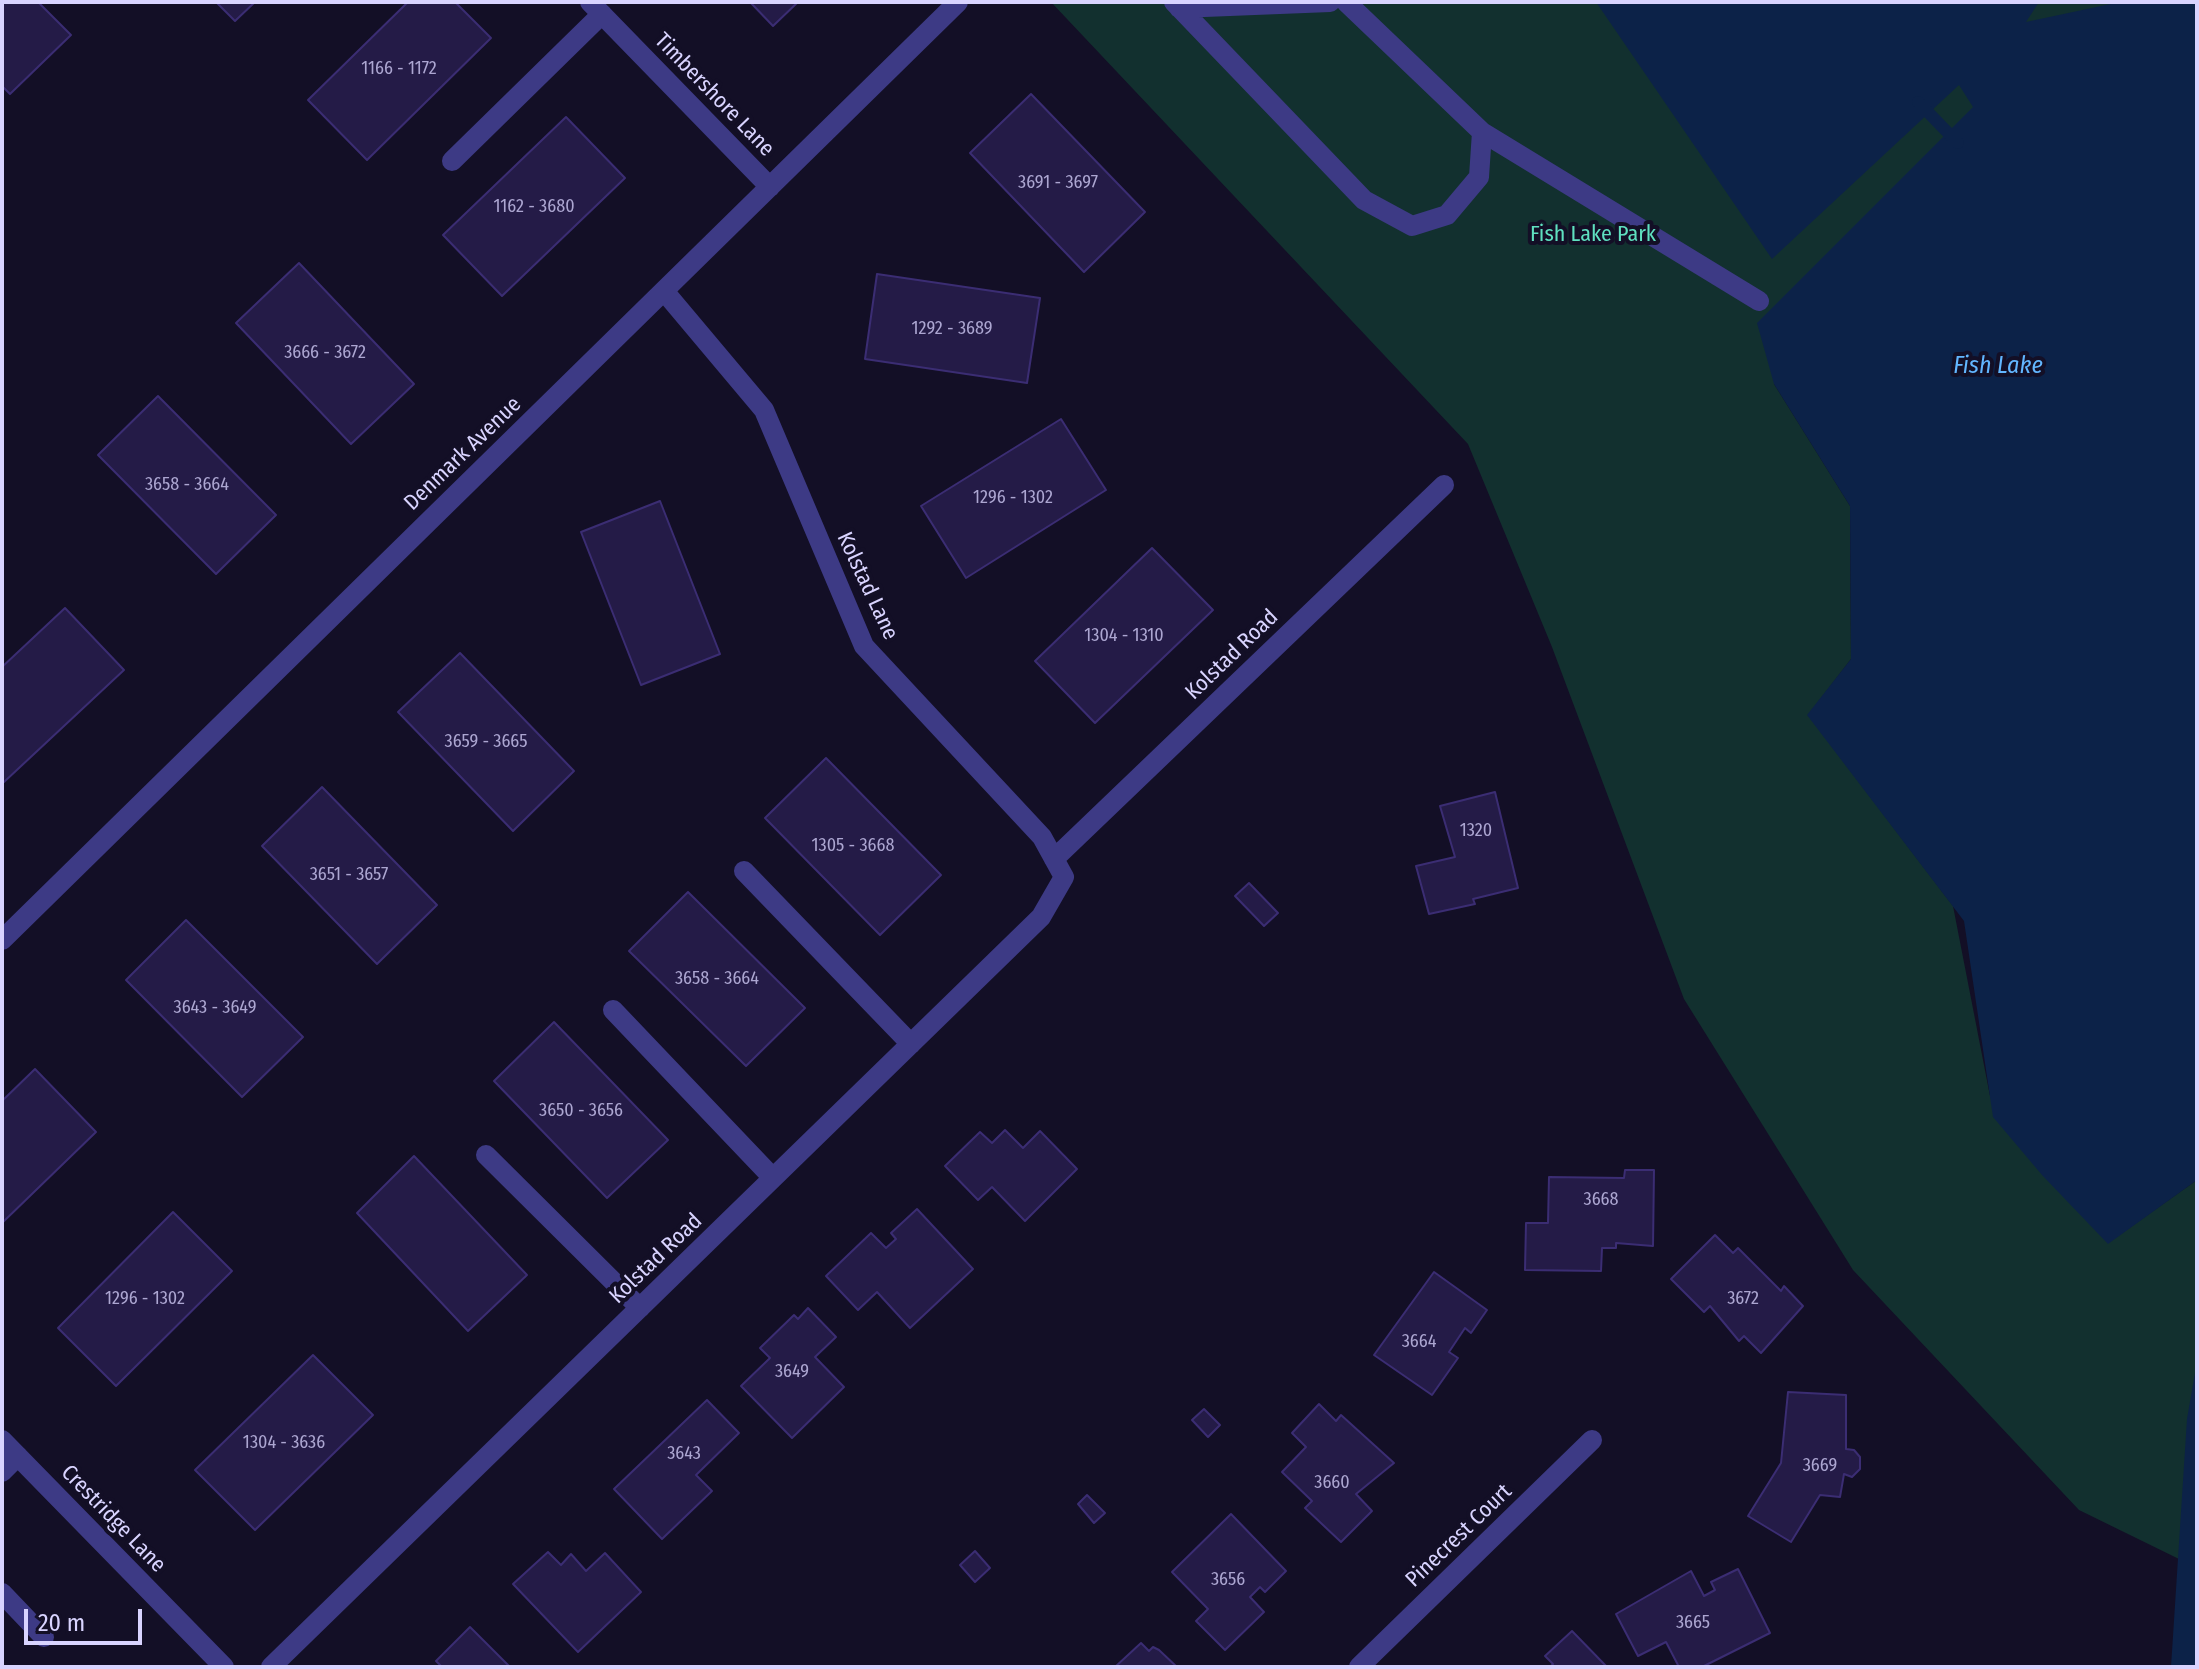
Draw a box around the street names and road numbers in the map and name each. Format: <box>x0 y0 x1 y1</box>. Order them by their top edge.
street label: Timbershore Lane <box>649 28 779 162</box>
street label: Denmark Avenue <box>399 392 527 516</box>
street label: Kolstad Lane <box>831 528 903 644</box>
street label: Kolstad Road <box>1180 604 1284 706</box>
street label: Kolstad Road <box>604 1208 708 1310</box>
street label: Crestridge Lane <box>55 1460 171 1578</box>
street label: Pinecrest Court <box>1400 1479 1518 1593</box>

